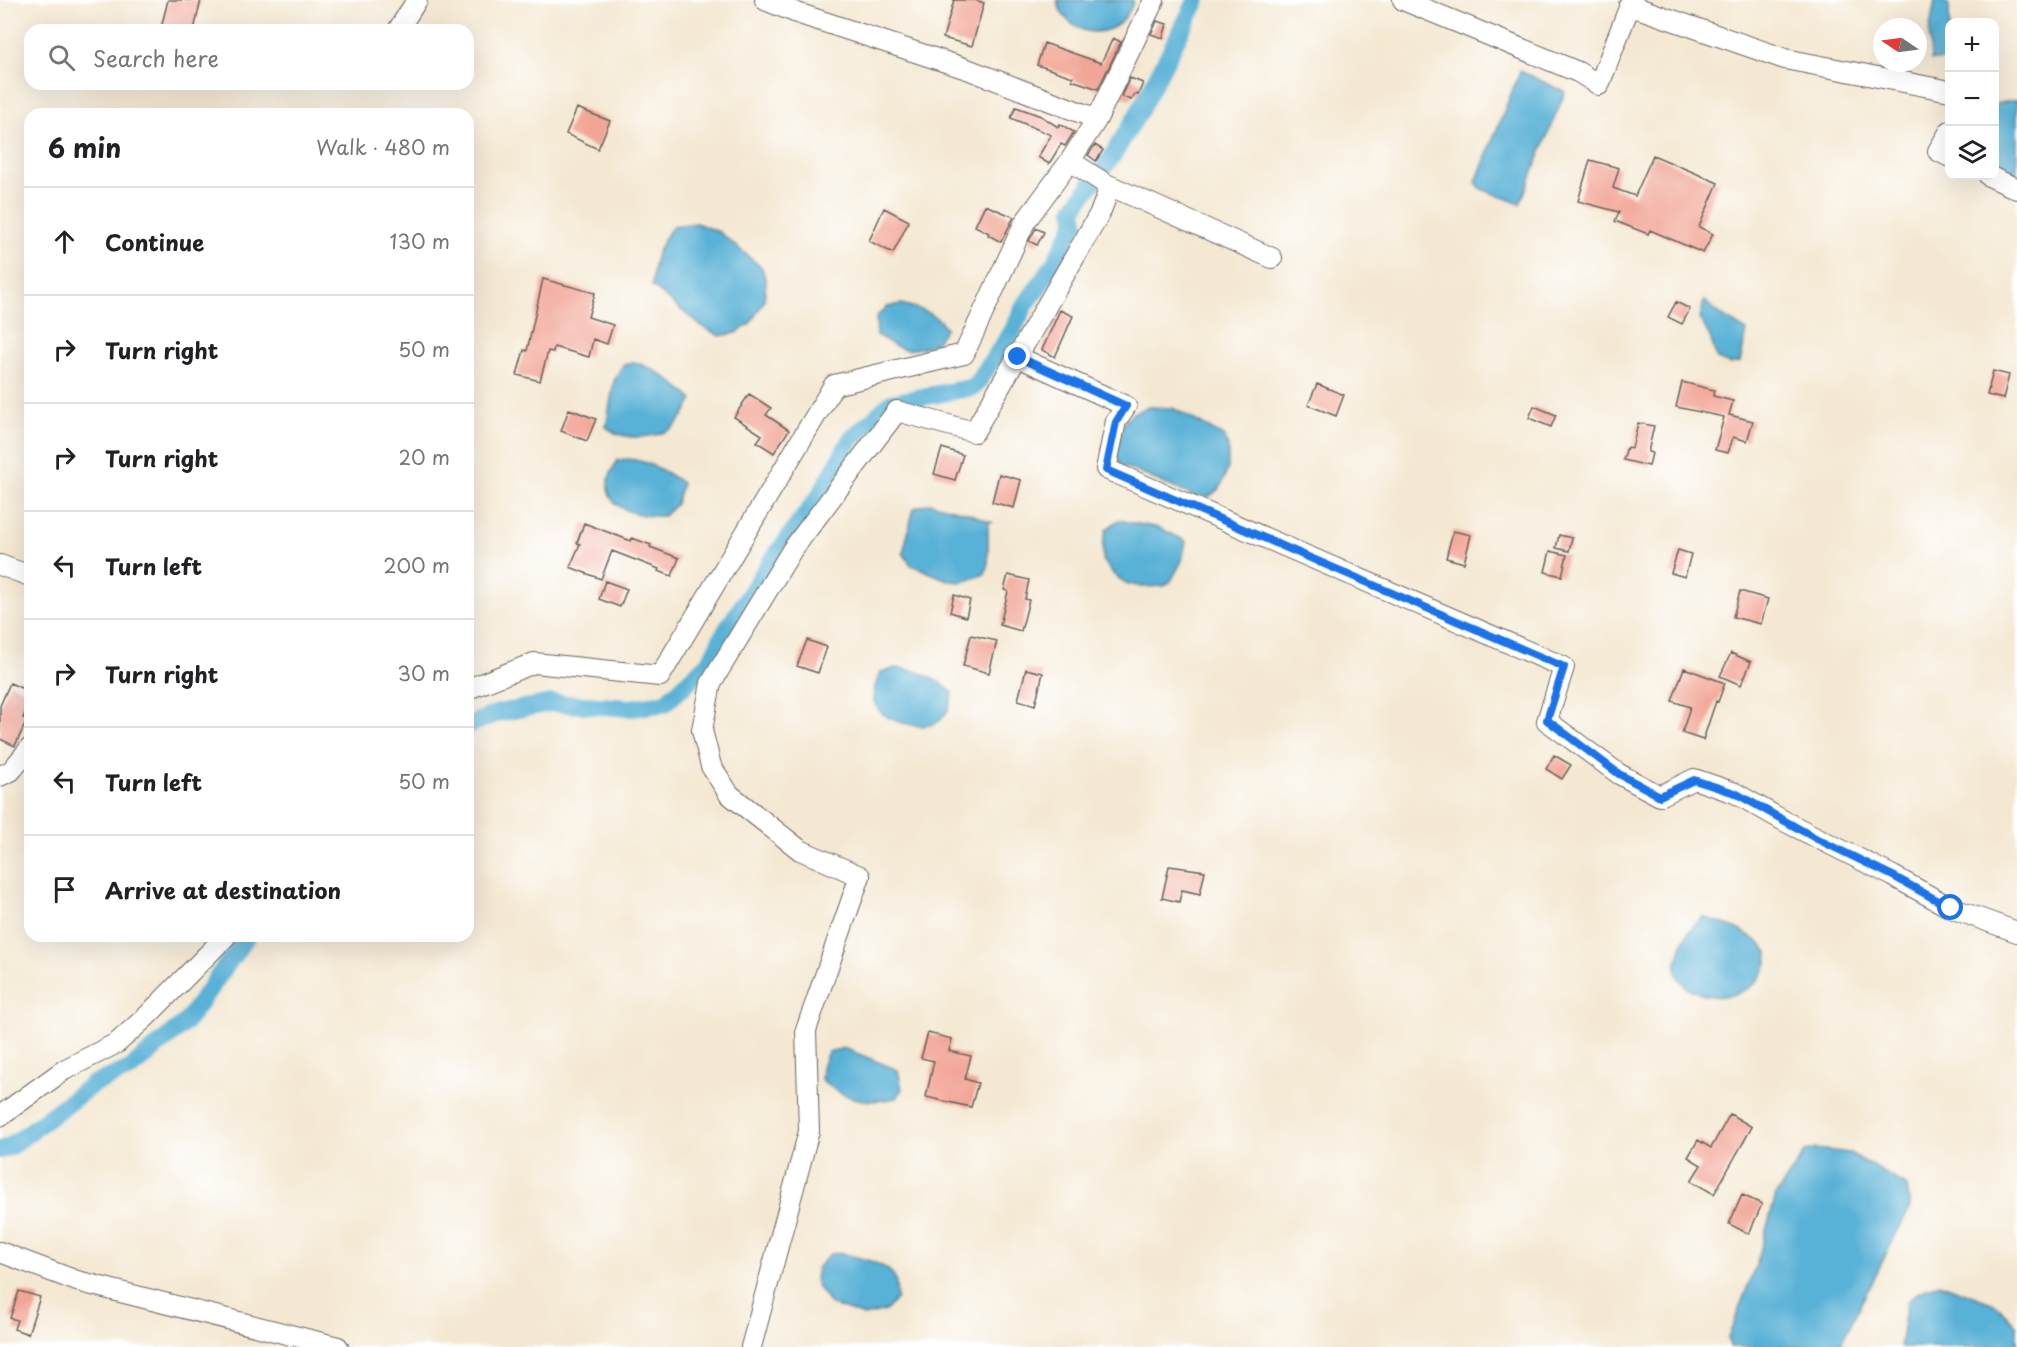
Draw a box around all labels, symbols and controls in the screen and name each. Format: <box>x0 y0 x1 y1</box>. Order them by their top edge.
north arrow <box>1873 18 1927 72</box>
map controls <box>1945 18 1999 180</box>
button: + <box>1945 18 1999 72</box>
search box <box>24 24 474 90</box>
icon: search <box>45 41 78 74</box>
text: Search here <box>93 41 219 74</box>
button: − <box>1945 72 1999 126</box>
button: layers <box>1945 126 1999 180</box>
text: 6 min <box>48 128 121 167</box>
text: Walk · 480 m <box>316 132 450 162</box>
icon: ahead <box>48 225 81 258</box>
text: Continue <box>105 225 204 258</box>
text: 130 m <box>390 226 450 256</box>
icon: right <box>48 333 81 366</box>
text: Turn right <box>105 333 218 366</box>
text: 50 m <box>398 334 450 364</box>
route end <box>1004 343 1030 369</box>
icon: right <box>48 441 81 474</box>
text: Turn right <box>105 441 218 474</box>
text: 20 m <box>398 442 450 472</box>
icon: left <box>48 549 81 582</box>
text: Turn left <box>105 549 202 582</box>
text: 200 m <box>383 550 450 580</box>
icon: right <box>48 657 81 690</box>
text: Turn right <box>105 657 218 690</box>
text: 30 m <box>397 658 450 688</box>
icon: left <box>48 765 81 798</box>
text: Turn left <box>105 765 202 798</box>
text: 50 m <box>398 766 450 796</box>
icon: arrive <box>48 873 81 906</box>
text: Arrive at destination <box>105 873 341 906</box>
route start <box>1937 894 1963 920</box>

